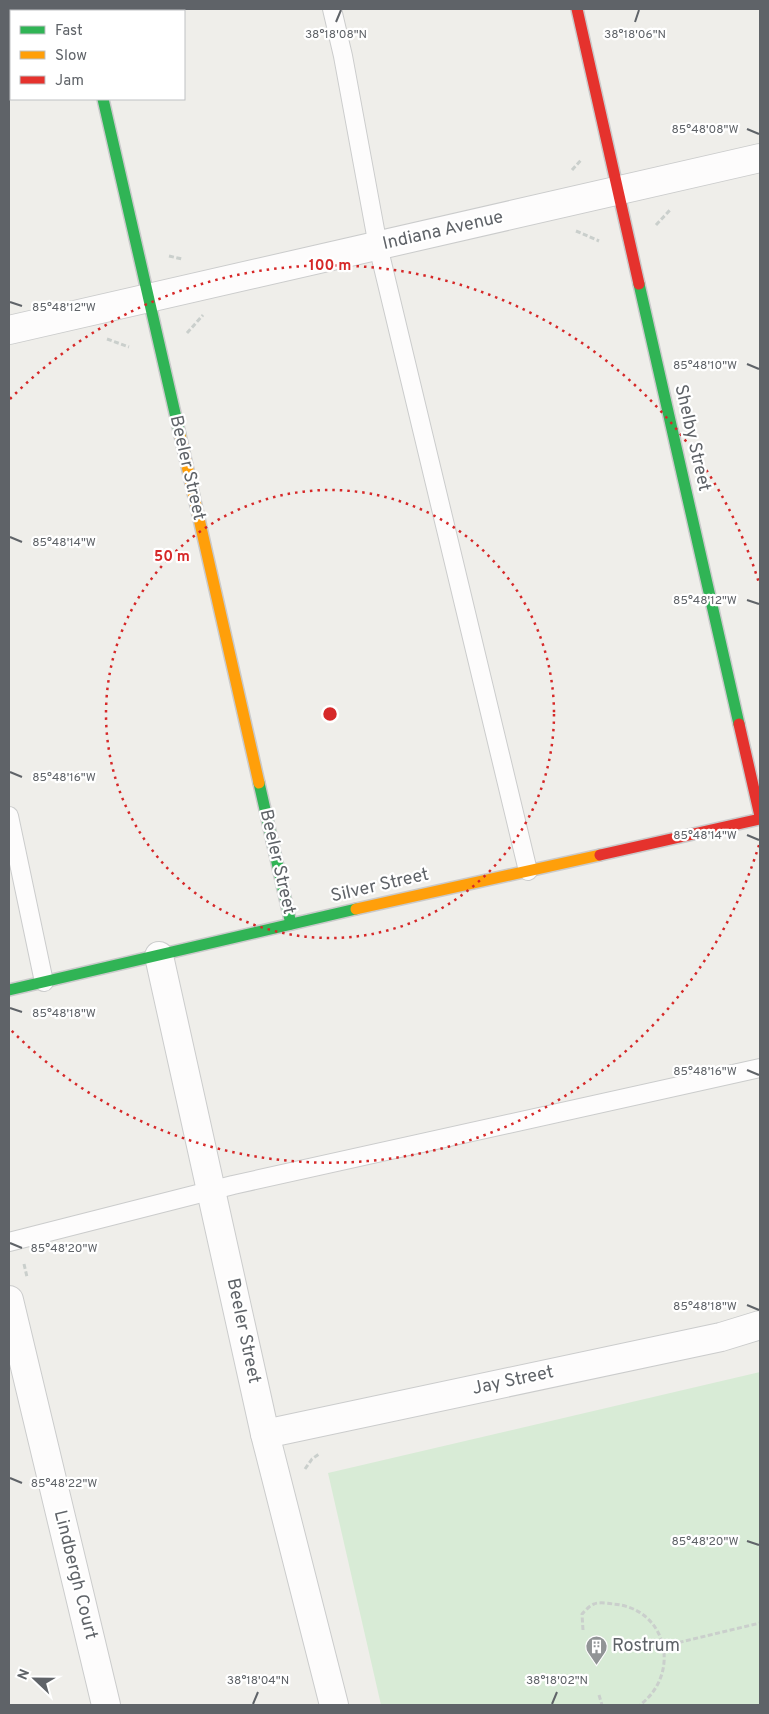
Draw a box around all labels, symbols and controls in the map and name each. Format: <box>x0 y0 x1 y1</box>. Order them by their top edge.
legend <box>10 10 185 100</box>
text: Fast <box>55 22 83 41</box>
text: 38°18'08"N <box>305 27 367 43</box>
text: 38°18'06"N <box>604 27 666 43</box>
text: Slow <box>55 47 87 66</box>
text: Jam <box>55 72 84 91</box>
text: 85°48'08"W <box>672 122 739 138</box>
street label: Indiana Avenue <box>380 206 506 256</box>
text: 100 m <box>309 257 351 276</box>
text: 85°48'12"W <box>32 300 96 316</box>
text: 85°48'10"W <box>673 358 737 374</box>
street label: Shelby Street <box>669 382 715 494</box>
street label: Beeler Street <box>164 413 210 523</box>
text: 85°48'14"W <box>32 535 96 551</box>
text: 50 m <box>154 548 190 567</box>
text: 85°48'12"W <box>673 593 737 609</box>
centre of rings <box>321 705 339 723</box>
text: 85°48'16"W <box>32 770 96 786</box>
street label: Beeler Street <box>254 807 300 917</box>
text: 85°48'14"W <box>673 828 737 844</box>
street label: Silver Street <box>329 864 431 908</box>
text: 85°48'18"W <box>32 1006 96 1022</box>
text: 85°48'16"W <box>673 1064 737 1080</box>
text: 85°48'20"W <box>30 1241 98 1257</box>
street label: Beeler Street <box>221 1276 265 1386</box>
text: 85°48'18"W <box>673 1299 737 1315</box>
street label: Jay Street <box>470 1361 556 1401</box>
text: 85°48'22"W <box>31 1476 97 1492</box>
street label: Lindbergh Court <box>48 1508 102 1642</box>
text: 85°48'20"W <box>671 1534 739 1550</box>
building icon: Rostrum <box>584 1634 608 1665</box>
place label: Rostrum <box>612 1635 680 1658</box>
north arrow <box>10 1654 60 1704</box>
text: N <box>15 1667 34 1683</box>
text: 38°18'04"N <box>227 1673 289 1689</box>
text: 38°18'02"N <box>526 1673 588 1689</box>

